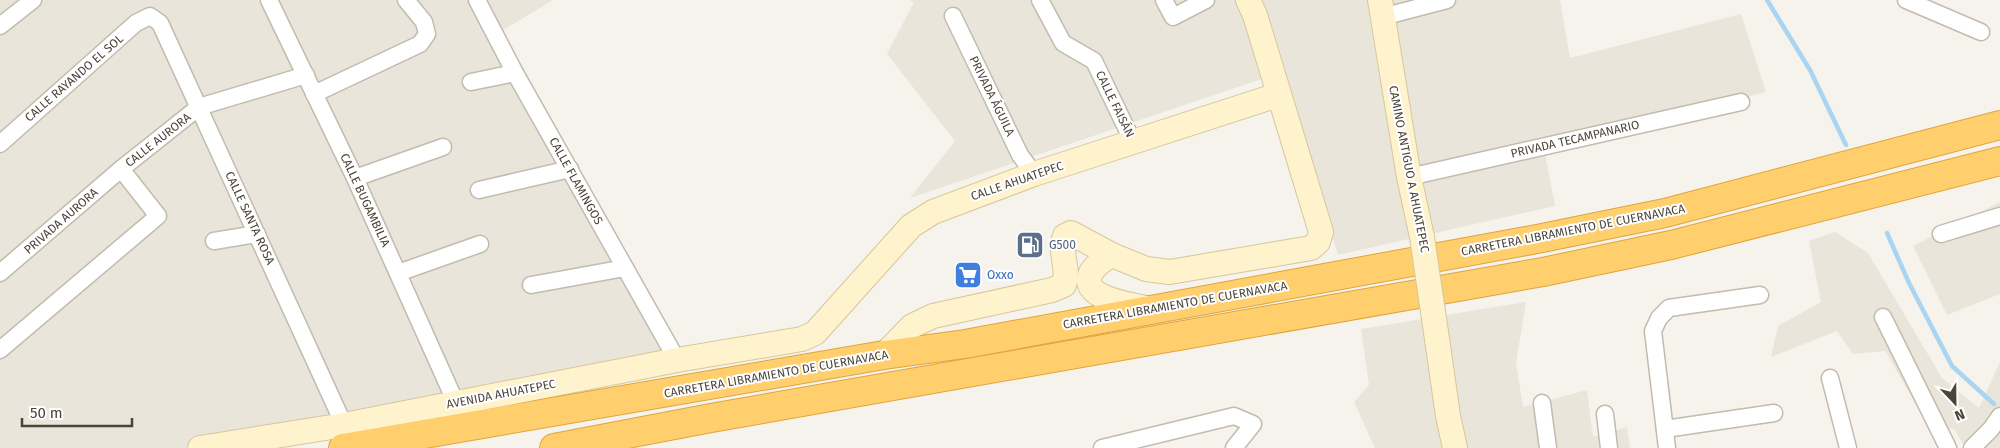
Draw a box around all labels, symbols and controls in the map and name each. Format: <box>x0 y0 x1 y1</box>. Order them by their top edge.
street label: CALLE RAYANDO EL SOL <box>22 32 126 124</box>
street label: PRIVADA ÁGUILA <box>967 53 1018 138</box>
street label: CALLE FAISÁN <box>1093 68 1138 140</box>
street label: CAMINO ANTIGUO A AHUATEPEC <box>1386 84 1432 254</box>
street label: CALLE AURORA <box>122 110 194 170</box>
street label: PRIVADA TECAMPANARIO <box>1509 117 1641 161</box>
street label: CALLE FLAMINGOS <box>546 135 606 227</box>
street label: CALLE BUGAMBILIA <box>337 151 393 249</box>
street label: CALLE AHUATEPEC <box>969 159 1065 203</box>
street label: CALLE SANTA ROSA <box>222 169 278 267</box>
street label: PRIVADA AURORA <box>21 185 101 257</box>
street label: CARRETERA LIBRAMIENTO DE CUERNAVACA <box>1460 201 1686 259</box>
fuel station icon: G500 <box>1015 230 1045 260</box>
place label: G500 <box>1049 238 1076 252</box>
supermarket icon: Oxxo <box>953 260 983 290</box>
place label: Oxxo <box>987 268 1014 282</box>
street label: CARRETERA LIBRAMIENTO DE CUERNAVACA <box>1062 278 1288 332</box>
street label: CARRETERA LIBRAMIENTO DE CUERNAVACA <box>663 347 889 401</box>
street label: AVENIDA AHUATEPEC <box>445 376 557 411</box>
north arrow <box>1930 378 1980 428</box>
scale bar <box>22 396 132 428</box>
text: 50 m <box>30 404 63 422</box>
text: N <box>1952 405 1967 424</box>

